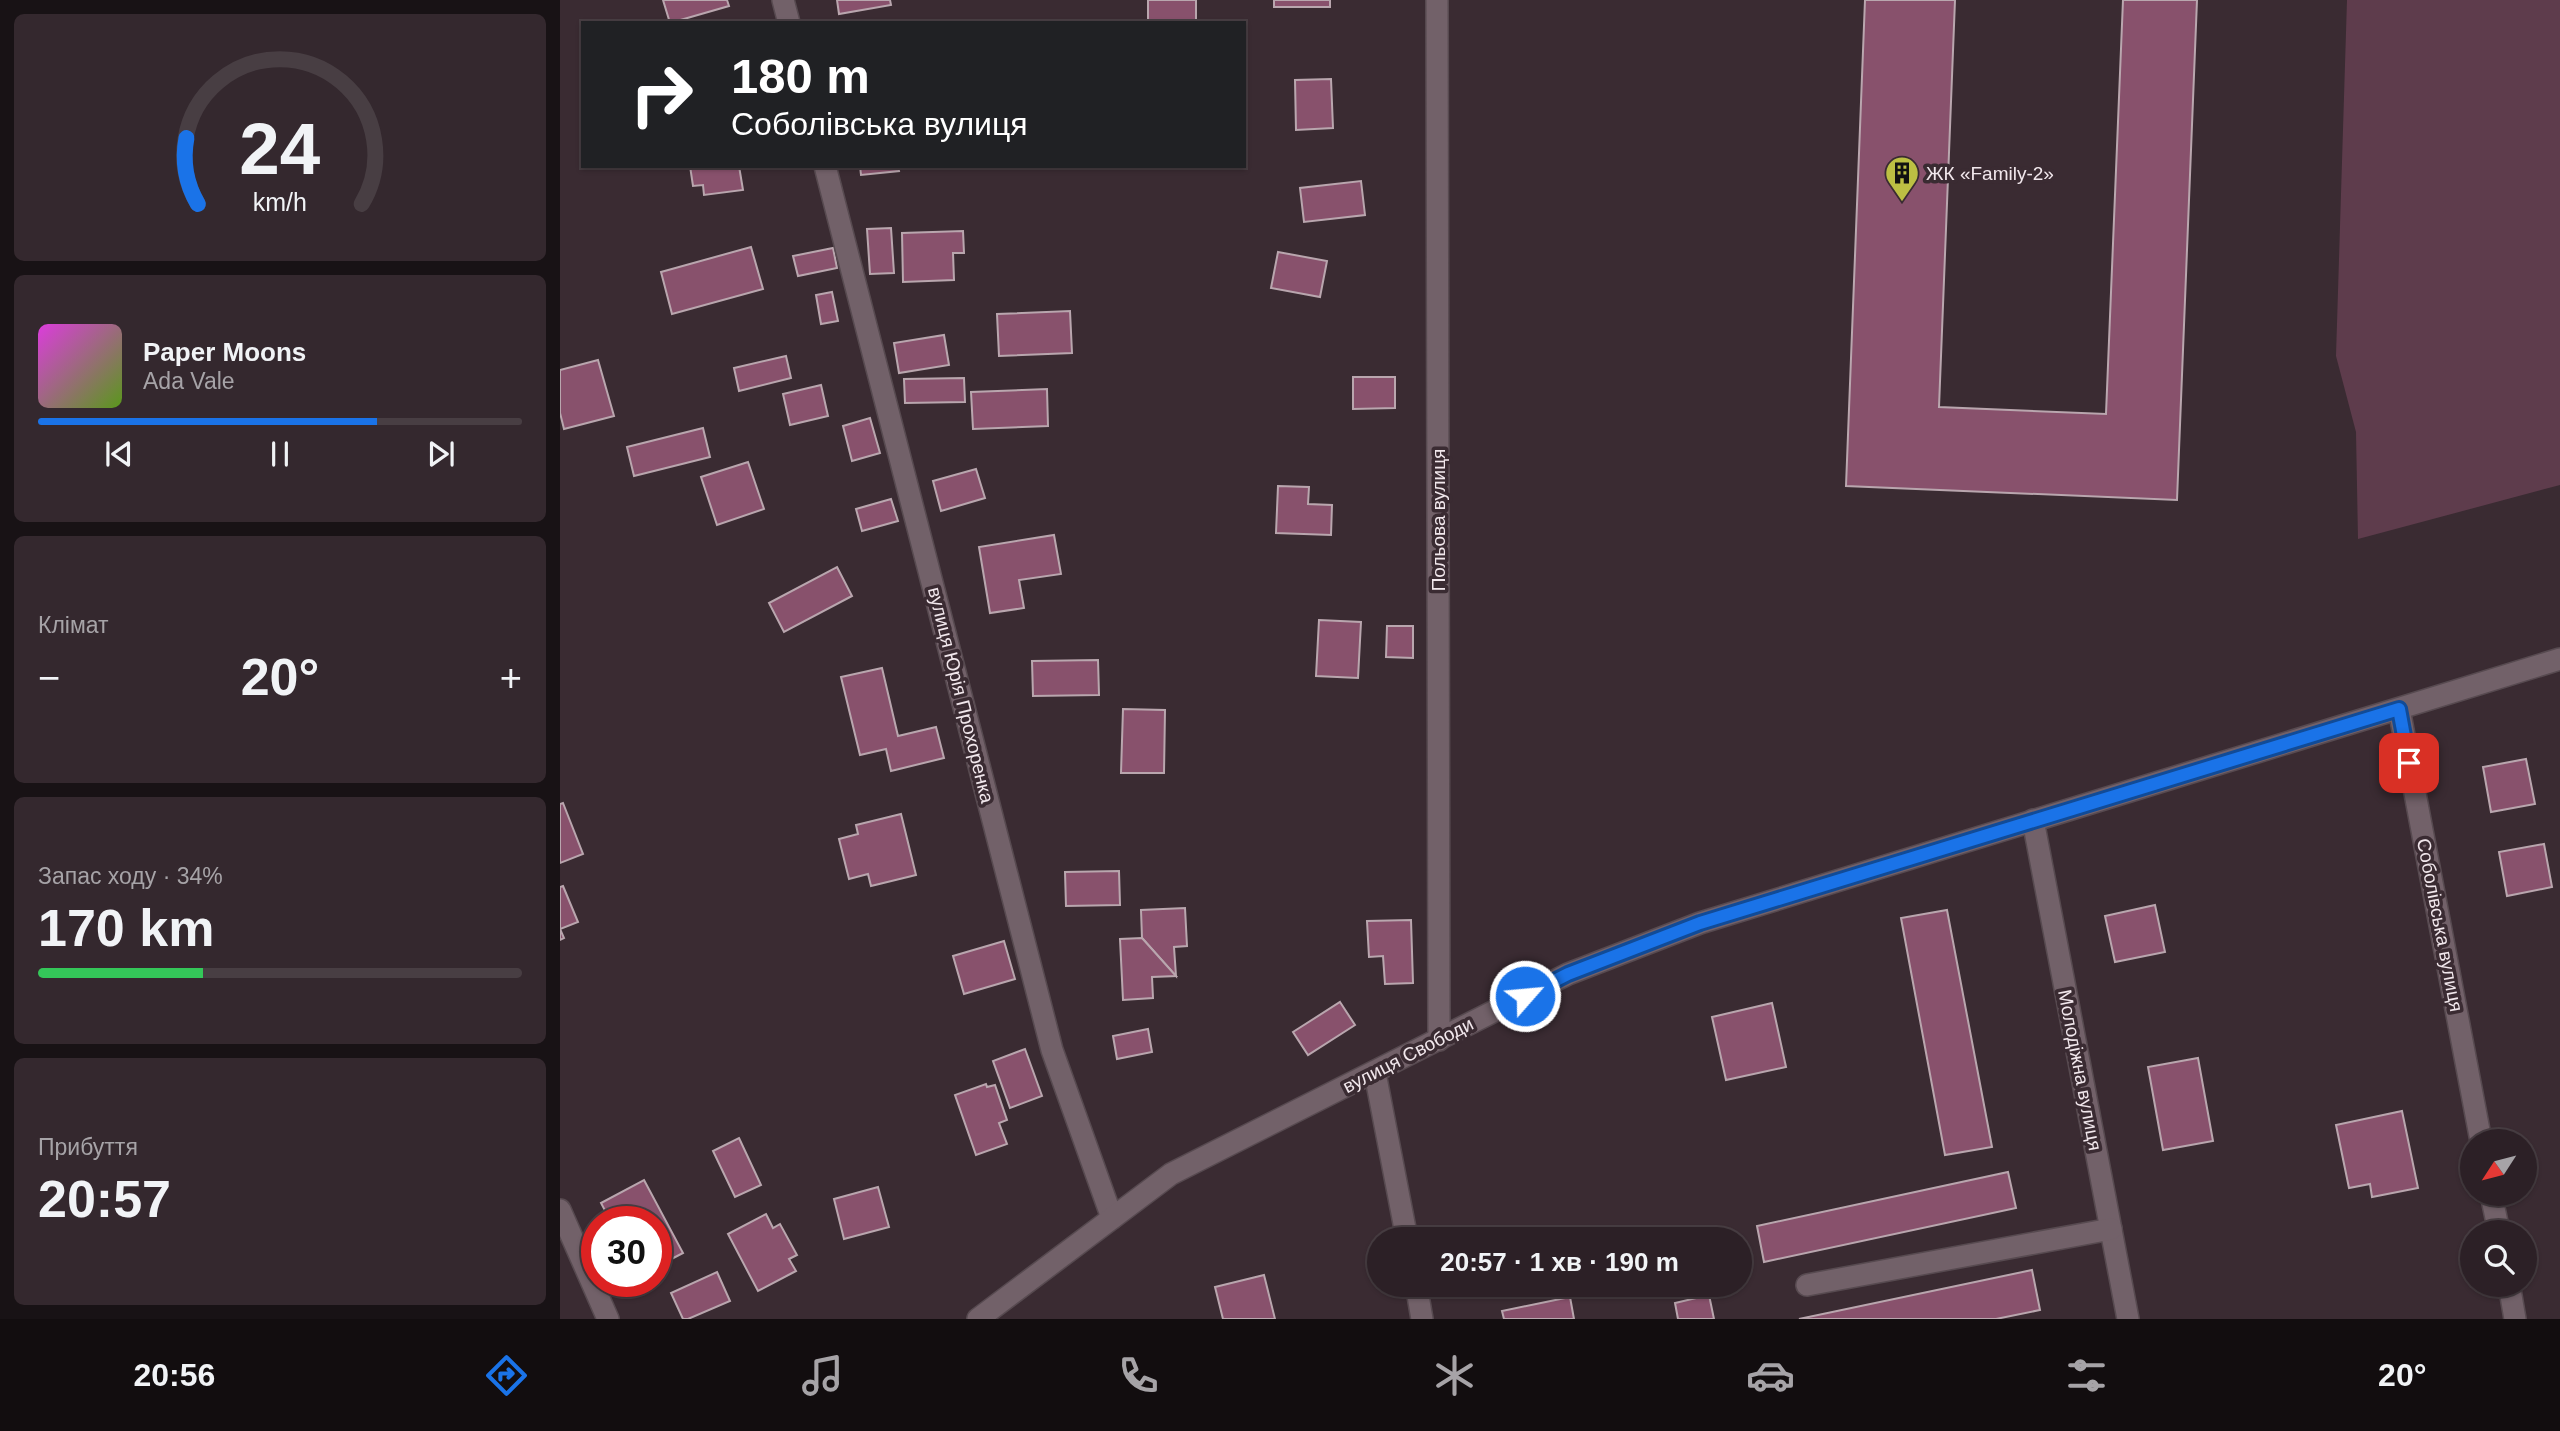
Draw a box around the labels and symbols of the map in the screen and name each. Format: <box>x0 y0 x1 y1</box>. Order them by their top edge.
building icon: ЖК «Family-2» <box>1883 154 1921 203</box>
place label: ЖК «Family-2» <box>1926 163 2054 184</box>
street label: Польова вулиця <box>1428 449 1449 591</box>
street label: вулиця Юрія Прохоренка <box>924 585 998 806</box>
pin <box>2379 733 2439 793</box>
street label: Соболівська вулиця <box>2413 837 2467 1013</box>
position arrow <box>1488 959 1562 1033</box>
street label: Молодіжна вулиця <box>2054 988 2106 1152</box>
street label: вулиця Свободи <box>1339 1013 1477 1097</box>
north arrow <box>2460 1129 2538 1206</box>
speed limit sign: 30 <box>581 1206 672 1297</box>

